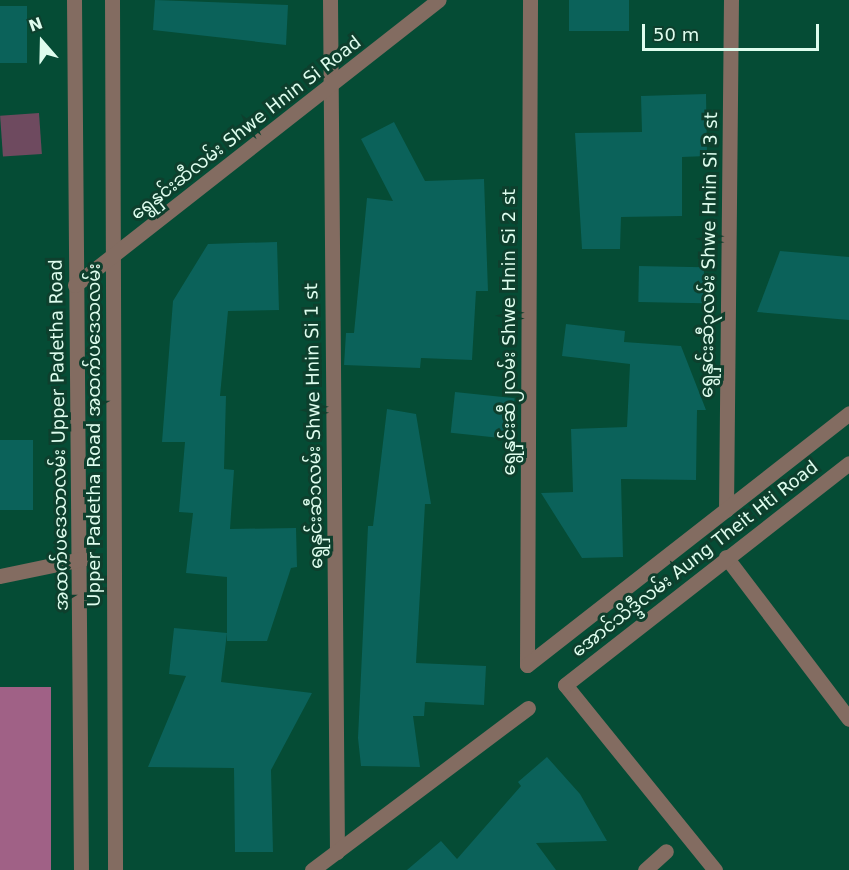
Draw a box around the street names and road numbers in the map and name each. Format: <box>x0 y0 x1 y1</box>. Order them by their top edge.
street label: ရွေနှင်းဆီလမ်း Shwe Hnin Si Road <box>127 31 365 225</box>
street label: ရွေနှင်းဆီ၃လမ်း Shwe Hnin Si 3 st <box>696 112 722 398</box>
street label: ရွေနှင်းဆီ၂လမ်း Shwe Hnin Si 2 st <box>498 189 520 475</box>
street label: အထက်ပဒေသာလမ်း Upper Padetha Road <box>45 259 73 611</box>
street label: Upper Padetha Road အထက်ပဒေသလမ်း <box>83 263 105 607</box>
street label: ရွေနှင်းဆီ၁လမ်း Shwe Hnin Si 1 st <box>301 283 327 569</box>
street label: အောင်သိဒ္ဒီလမ်း Aung Theit Hti Road <box>568 456 822 662</box>

